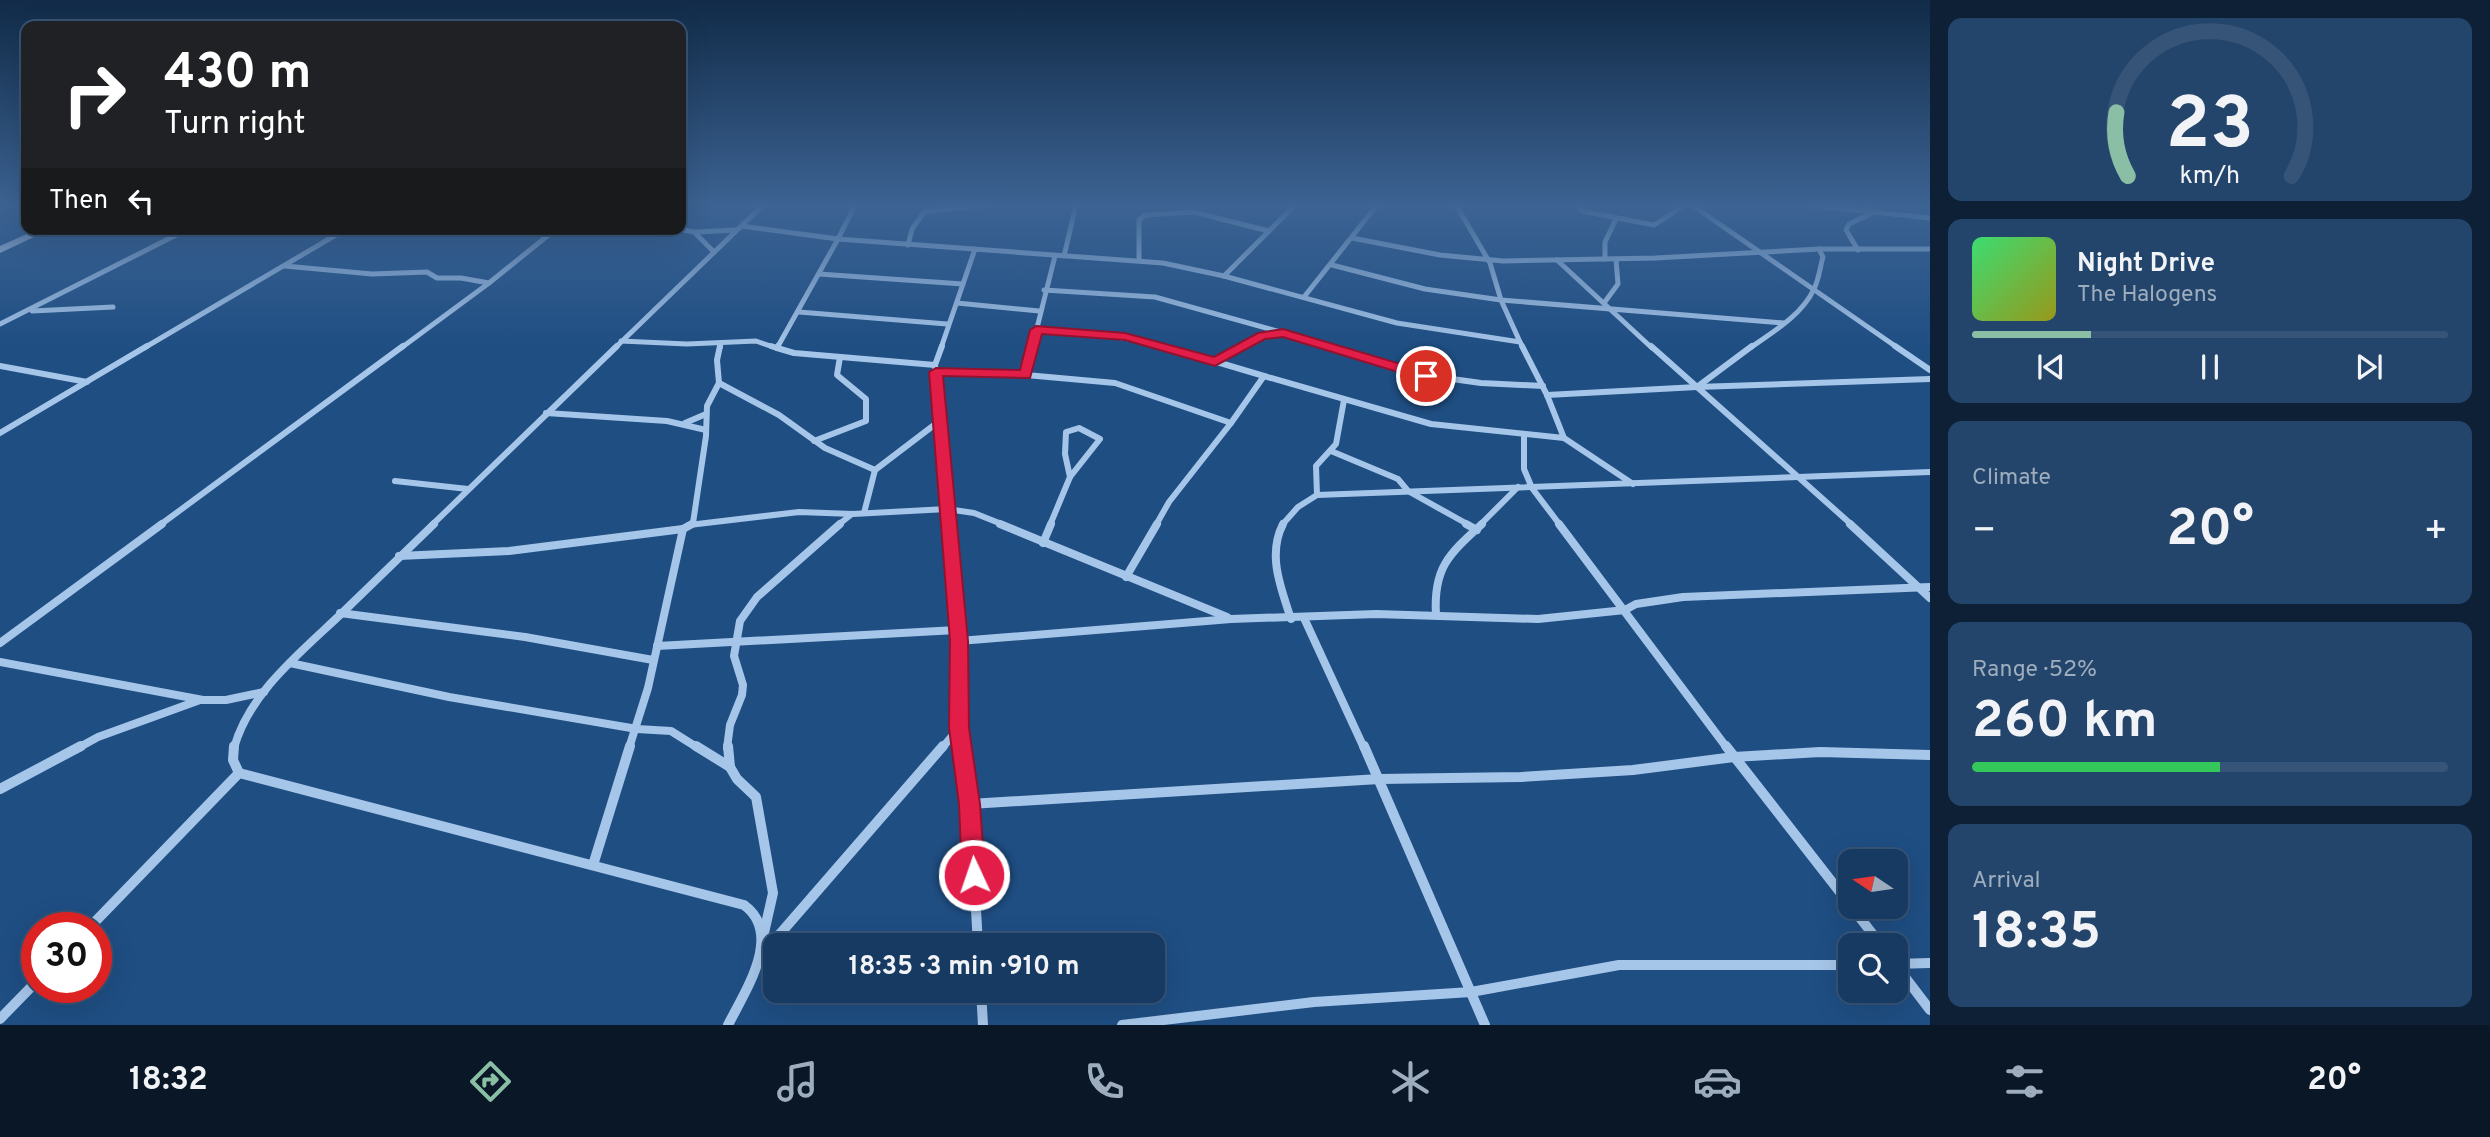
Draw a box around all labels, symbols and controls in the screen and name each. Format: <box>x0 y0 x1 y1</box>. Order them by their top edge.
text: 430 m <box>164 44 312 106</box>
icon: right <box>49 49 140 140</box>
text: 23 <box>2166 82 2254 174</box>
text: Turn right <box>164 105 306 145</box>
text: km/h <box>2180 161 2240 193</box>
icon: left <box>122 182 160 220</box>
text: Then <box>49 185 108 218</box>
text: Night Drive <box>2077 248 2215 281</box>
text: The Halogens <box>2077 281 2217 310</box>
pin <box>1396 346 1456 406</box>
icon: previous <box>2032 348 2070 386</box>
icon: pause <box>2191 348 2229 386</box>
icon: next <box>2350 348 2388 386</box>
icon: arrive <box>1407 357 1445 395</box>
text: Climate <box>1972 464 2051 493</box>
text: 20° <box>2166 498 2254 564</box>
text: − <box>1972 508 1997 557</box>
text: + <box>2423 508 2448 557</box>
text: Range · 52% <box>1972 656 2097 685</box>
text: 260 km <box>1972 690 2158 756</box>
position arrow <box>937 838 1011 912</box>
north arrow <box>1838 849 1908 919</box>
map controls <box>1838 849 1908 1003</box>
text: Arrival <box>1972 867 2041 896</box>
text: 18:35 <box>1972 901 2101 967</box>
speed limit sign: 30 <box>21 912 112 1003</box>
button: search <box>1838 933 1908 1003</box>
text: 18:35 · 3 min · 910 m <box>849 951 1079 984</box>
icon: directions <box>466 1057 515 1106</box>
icon: music <box>773 1057 822 1106</box>
icon: phone <box>1080 1057 1129 1106</box>
icon: climate <box>1386 1057 1435 1106</box>
icon: car <box>1693 1057 1742 1106</box>
icon: filters <box>2000 1057 2049 1106</box>
text: 18:32 <box>129 1061 208 1101</box>
text: 20° <box>2307 1061 2361 1101</box>

